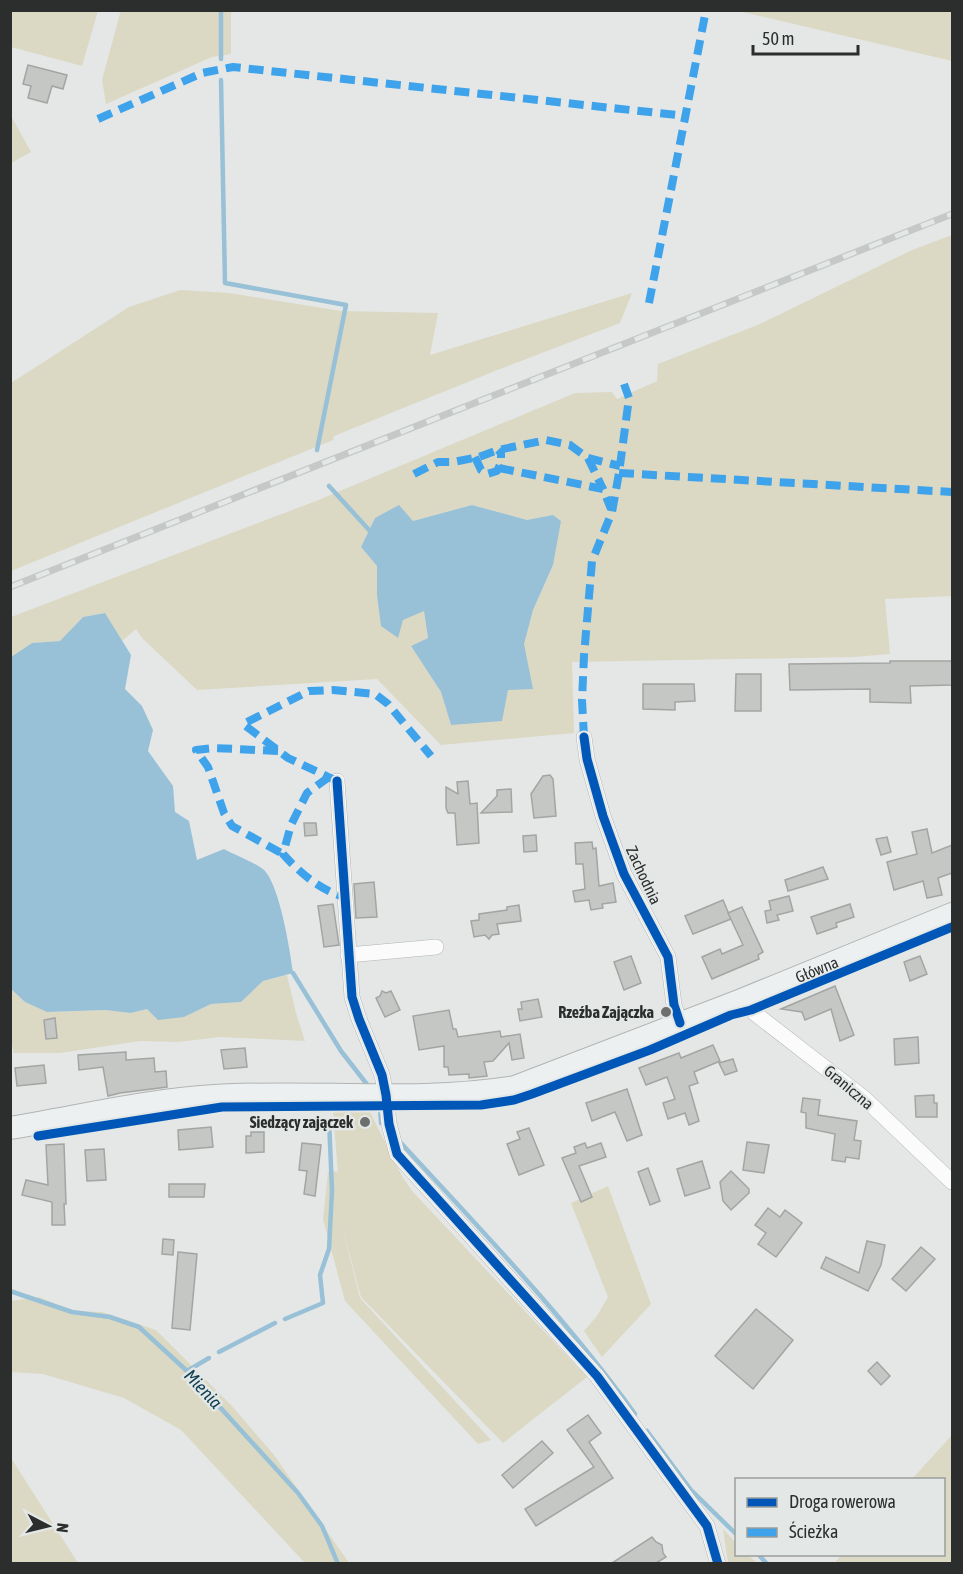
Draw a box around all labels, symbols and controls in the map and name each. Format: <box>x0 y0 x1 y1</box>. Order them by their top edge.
scale bar <box>753 18 858 56</box>
text: 50 m <box>762 28 794 49</box>
street label: Zachodnia <box>623 843 665 907</box>
street label: Główna <box>793 952 841 986</box>
place label: Rzeźba Zajączka <box>558 1003 654 1021</box>
marker: Rzeźba Zajączka <box>659 1005 673 1019</box>
street label: Graniczna <box>821 1061 877 1113</box>
place label: Siedzący zajączek <box>250 1113 354 1131</box>
marker: Siedzący zajączek <box>358 1115 372 1129</box>
water label: Mienia <box>180 1365 227 1413</box>
legend <box>735 1478 945 1556</box>
text: Droga rowerowa <box>789 1491 896 1512</box>
north arrow <box>18 1496 78 1556</box>
text: Ścieżka <box>789 1521 838 1542</box>
text: N <box>53 1522 72 1534</box>

